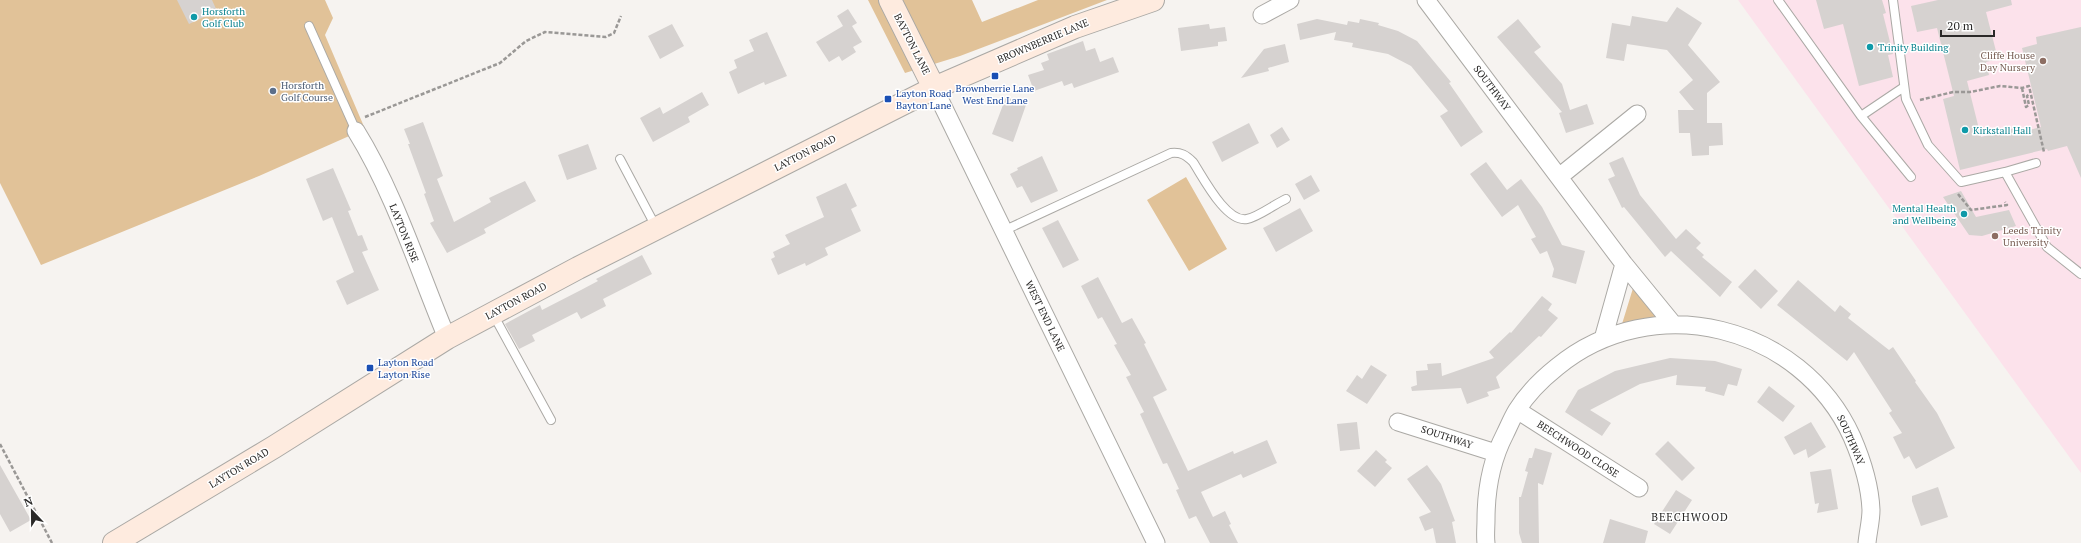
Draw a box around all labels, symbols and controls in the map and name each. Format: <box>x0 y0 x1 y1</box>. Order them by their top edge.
place label: Horsforth Golf Club <box>202 5 245 30</box>
street label: BAYTON LANE <box>891 11 933 77</box>
marker: Horsforth Golf Club <box>189 12 199 22</box>
scale bar <box>1941 12 1994 38</box>
street label: BROWNBERRIE LANE <box>995 16 1091 66</box>
text: 20 m <box>1947 18 1974 33</box>
place label: Trinity Building <box>1878 41 1949 54</box>
marker: Trinity Building <box>1865 42 1875 52</box>
place label: Cliffe House Day Nursery <box>1980 49 2036 74</box>
marker: Cliffe House Day Nursery <box>2038 56 2048 66</box>
street label: SOUTHWAY <box>1471 63 1514 114</box>
marker: Brownberrie Lane West End Lane <box>990 71 1000 81</box>
place label: Horsforth Golf Course <box>281 79 333 104</box>
place label: Brownberrie Lane West End Lane <box>956 82 1034 107</box>
marker: Horsforth Golf Course <box>268 86 278 96</box>
place label: Layton Road Bayton Lane <box>896 87 952 112</box>
marker: Layton Road Bayton Lane <box>883 94 893 104</box>
place label: Kirkstall Hall <box>1973 124 2031 137</box>
marker: Kirkstall Hall <box>1960 125 1970 135</box>
street label: LAYTON ROAD <box>772 132 838 174</box>
street label: LAYTON RISE <box>386 202 422 264</box>
place label: Mental Health and Wellbeing <box>1892 202 1957 227</box>
marker: Mental Health and Wellbeing <box>1959 209 1969 219</box>
place label: Leeds Trinity University <box>2003 224 2062 249</box>
marker: Leeds Trinity University <box>1990 231 2000 241</box>
street label: WEST END LANE <box>1022 278 1068 354</box>
street label: LAYTON ROAD <box>483 279 549 323</box>
place label: Layton Road Layton Rise <box>378 356 434 381</box>
marker: Layton Road Layton Rise <box>365 363 375 373</box>
street label: SOUTHWAY <box>1834 413 1868 468</box>
street label: BEECHWOOD CLOSE <box>1535 418 1622 480</box>
street label: SOUTHWAY <box>1419 423 1475 452</box>
street label: LAYTON ROAD <box>207 445 271 491</box>
north arrow <box>12 491 52 531</box>
text: N <box>22 493 35 510</box>
district label: BEECHWOOD <box>1651 510 1729 524</box>

